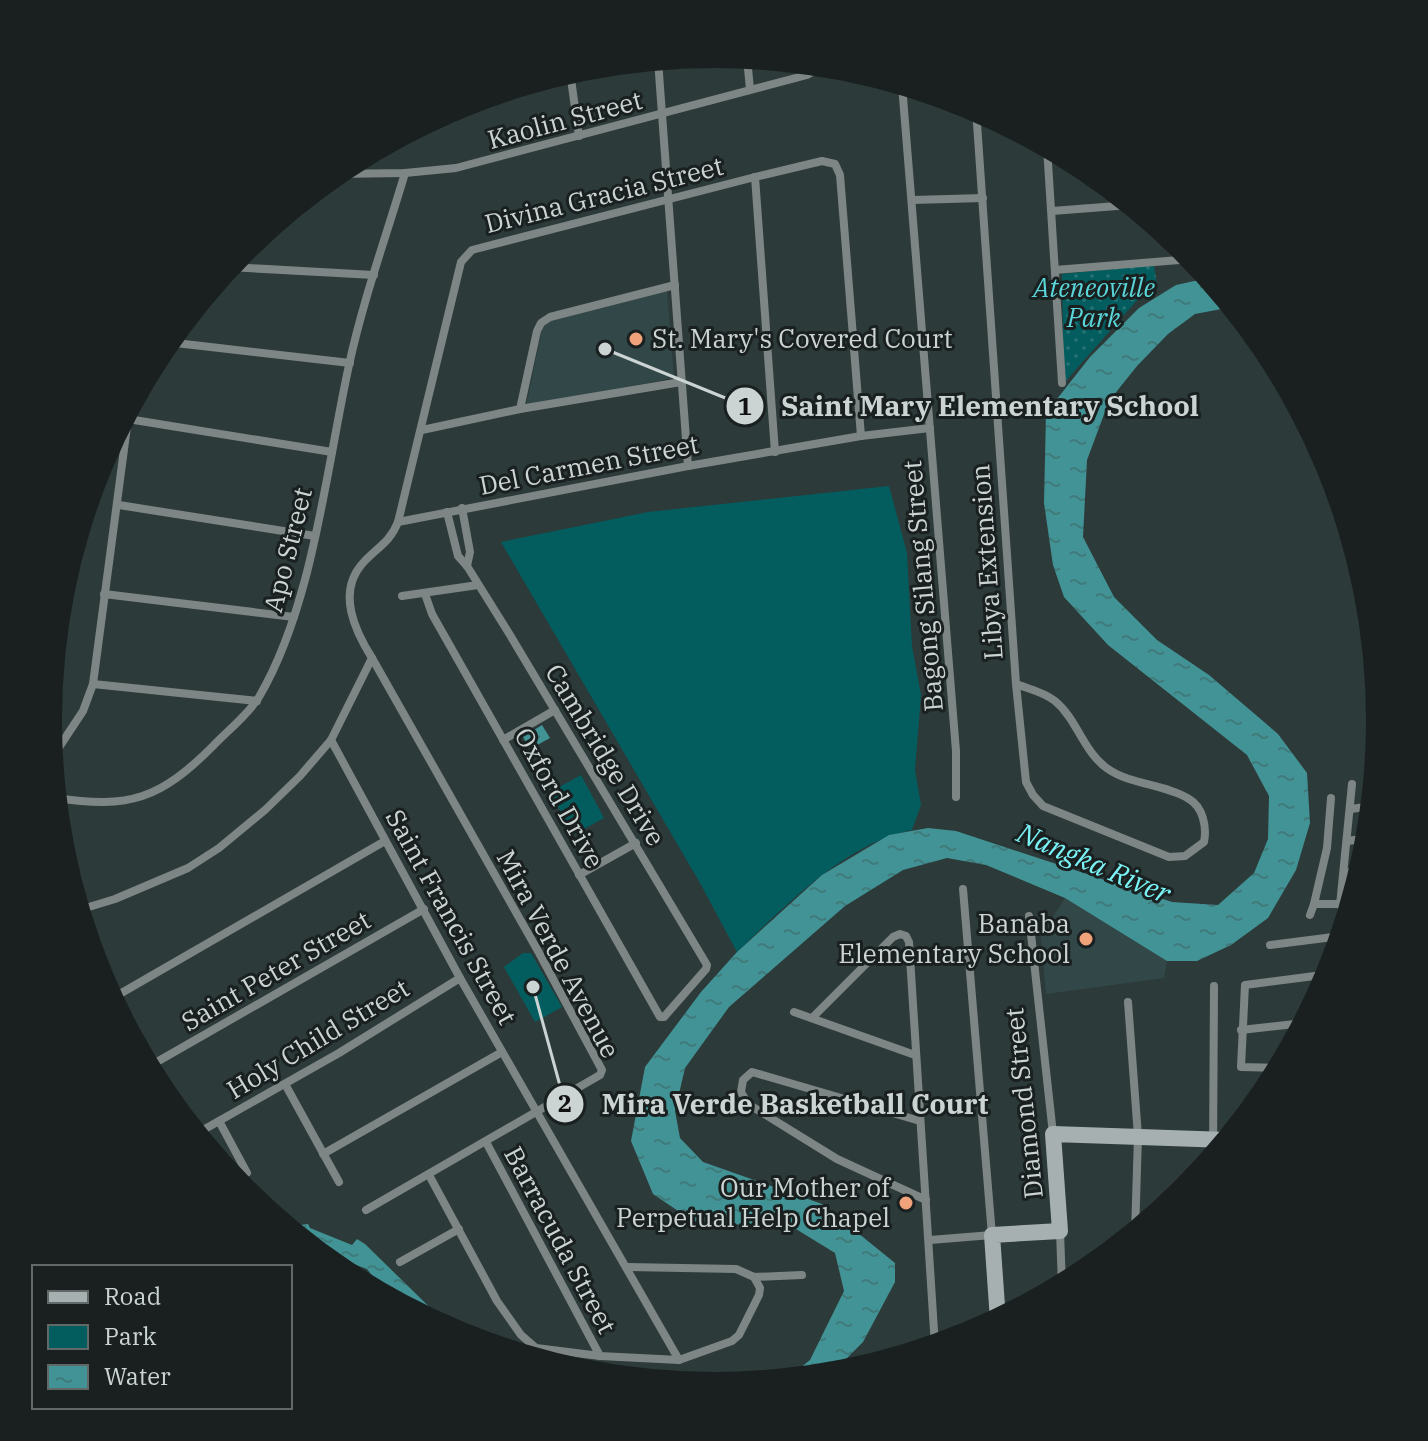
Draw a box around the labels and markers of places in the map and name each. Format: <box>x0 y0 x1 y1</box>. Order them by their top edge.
place label: St. Mary's Covered Court <box>652 321 953 355</box>
marker: St. Mary's Covered Court <box>627 330 645 348</box>
callout: Saint Mary Elementary School <box>725 380 1215 432</box>
place label: Banaba Elementary School <box>838 906 1070 970</box>
marker: Banaba Elementary School <box>1077 930 1095 948</box>
callout: Mira Verde Basketball Court <box>545 1078 1004 1130</box>
place label: Our Mother of Perpetual Help Chapel <box>616 1170 892 1234</box>
marker: Our Mother of Perpetual Help Chapel <box>897 1194 915 1212</box>

